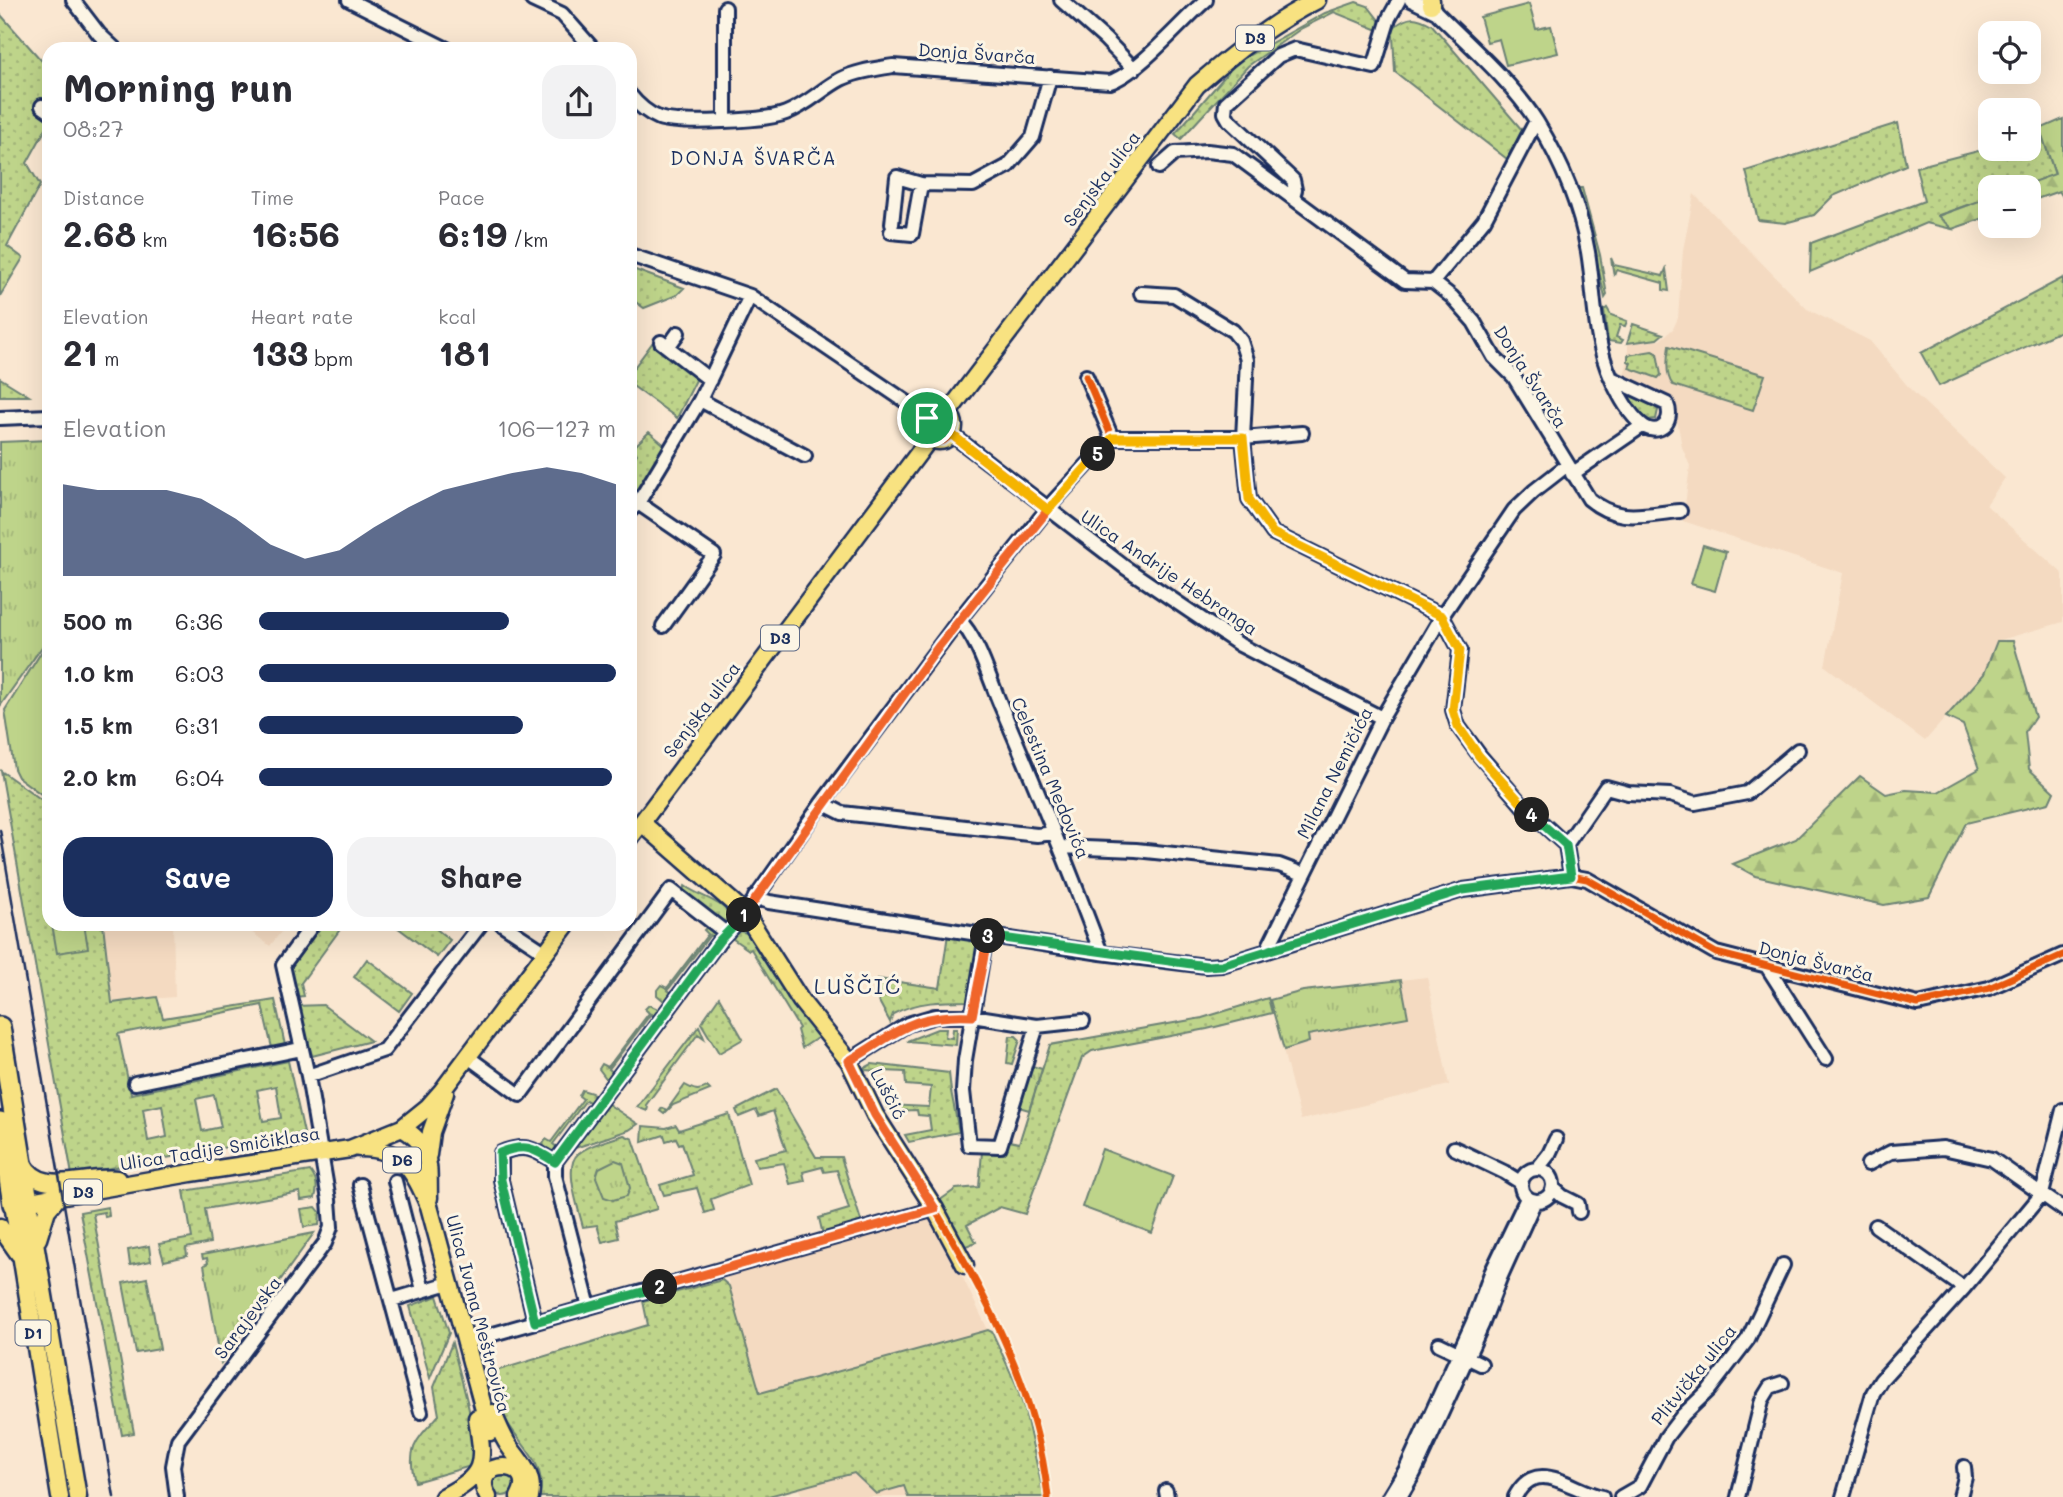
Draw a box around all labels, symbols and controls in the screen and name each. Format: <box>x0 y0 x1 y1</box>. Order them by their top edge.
map controls <box>1978 21 2041 238</box>
button: locate <box>1978 21 2041 84</box>
road number: D3 <box>1236 26 1274 50</box>
street label: Donja Švarča <box>918 37 1037 69</box>
text: Morning run <box>63 62 293 112</box>
button: share <box>542 65 616 139</box>
button: + <box>1978 98 2041 161</box>
text: 08:27 <box>63 113 124 143</box>
street label: Senjska ulica <box>1057 126 1145 231</box>
district label: DONJA ŠVARČA <box>670 145 838 170</box>
button: − <box>1978 175 2041 238</box>
text: Distance <box>63 185 145 210</box>
text: Time <box>251 185 294 210</box>
text: Pace <box>438 185 485 210</box>
text: 2.68 <box>63 210 136 256</box>
text: 16:56 <box>251 210 340 256</box>
text: 6:19 <box>438 210 507 256</box>
text: km <box>136 227 168 252</box>
text: /km <box>507 227 548 252</box>
text: Elevation <box>63 304 148 329</box>
text: Heart rate <box>251 304 353 329</box>
text: kcal <box>438 304 476 329</box>
street label: Donja Švarča <box>1489 321 1573 432</box>
text: 21 <box>63 329 98 375</box>
text: 133 <box>251 329 308 375</box>
text: 181 <box>438 329 491 375</box>
text: m <box>98 346 119 371</box>
text: bpm <box>308 346 353 371</box>
pin <box>897 388 957 448</box>
icon: arrive <box>908 399 946 437</box>
text: Elevation <box>63 413 166 443</box>
text: 106–127 m <box>497 413 616 443</box>
pin: 5 <box>1080 436 1116 472</box>
text: 5 <box>1092 441 1103 466</box>
street label: Ulica Andrije Hebranga <box>1077 504 1263 640</box>
text: 500 m <box>63 606 133 636</box>
text: 6:36 <box>175 606 223 636</box>
road number: D3 <box>761 625 799 650</box>
street label: Senjska ulica <box>657 657 745 762</box>
text: 1.0 km <box>63 658 134 688</box>
text: 6:03 <box>175 658 224 688</box>
street label: Celestina Medovića <box>1006 693 1096 862</box>
street label: Milana Nemičića <box>1291 703 1378 842</box>
text: 1.5 km <box>63 710 133 740</box>
text: 6:31 <box>175 710 220 740</box>
text: 2.0 km <box>63 762 137 792</box>
text: 6:04 <box>175 762 224 792</box>
pin: 4 <box>1514 798 1550 832</box>
text: 4 <box>1525 802 1538 827</box>
button: Save <box>63 837 333 917</box>
button: Share <box>347 837 616 917</box>
pin: 1 <box>726 898 762 932</box>
text: 1 <box>739 902 748 927</box>
pin: 3 <box>970 918 1006 954</box>
text: 3 <box>982 923 993 948</box>
street label: Donja Švarča <box>1756 935 1876 987</box>
district label: LUŠČIĆ <box>814 972 902 999</box>
street label: Luščić <box>865 1064 912 1123</box>
street label: Ulica Tadije Smičiklasa <box>118 1120 321 1176</box>
road number: D6 <box>383 1148 421 1172</box>
road number: D3 <box>64 1180 102 1204</box>
street label: Ulica Ivana Meštrovića <box>441 1212 517 1415</box>
pin: 2 <box>642 1270 678 1304</box>
street label: Sarajevska <box>208 1271 286 1364</box>
text: 2 <box>654 1274 665 1299</box>
street label: Plitvička ulica <box>1645 1319 1741 1430</box>
road number: D1 <box>16 1320 50 1345</box>

